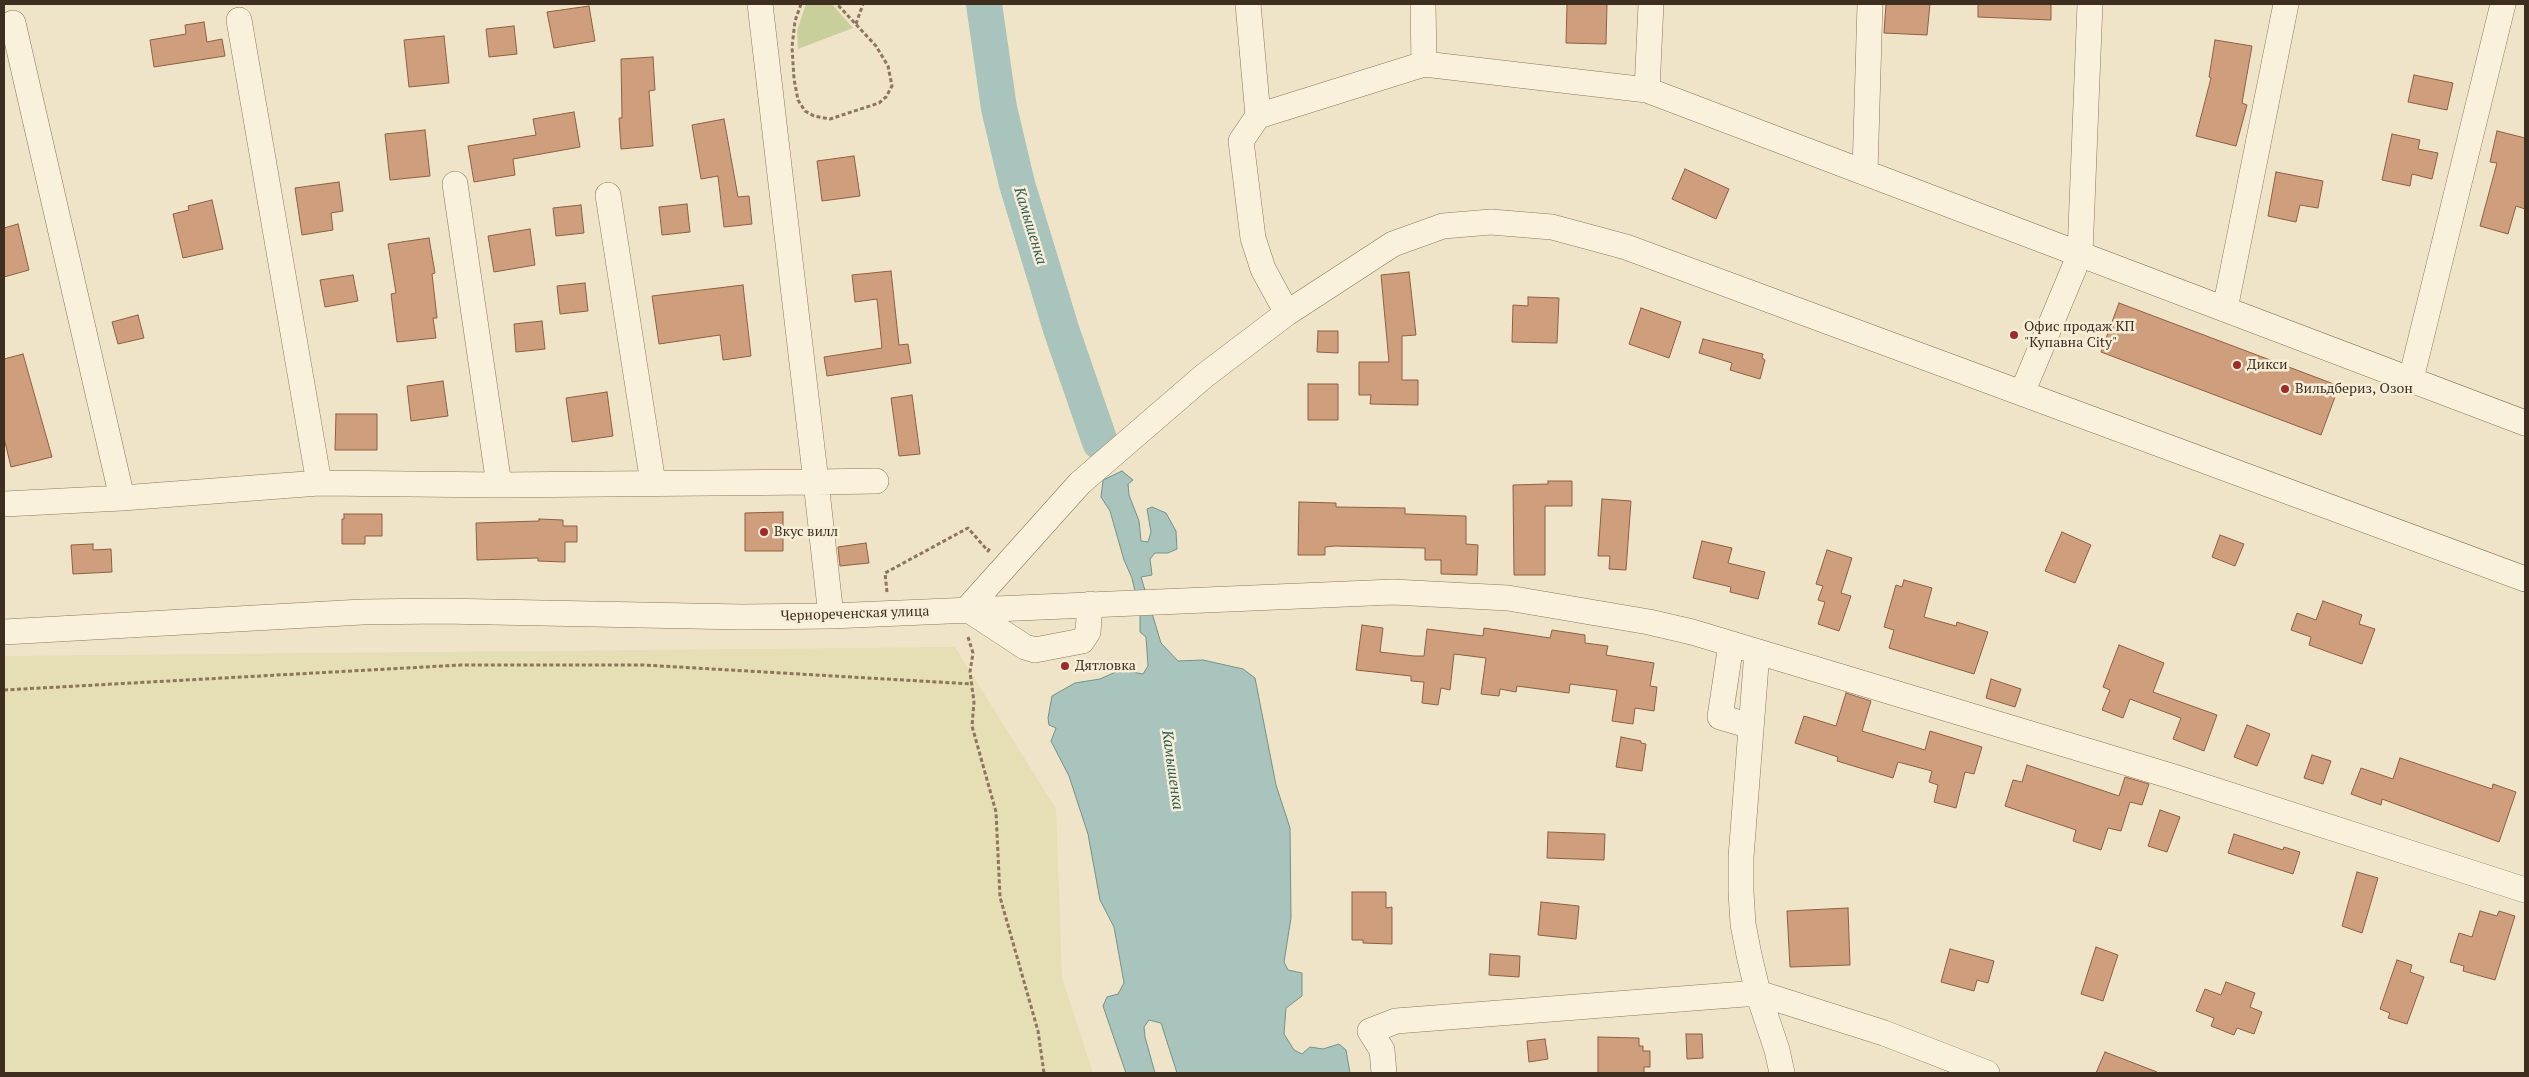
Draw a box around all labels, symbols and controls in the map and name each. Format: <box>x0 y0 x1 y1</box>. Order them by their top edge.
water label: Камышенка <box>1010 185 1050 267</box>
place label: Офис продаж КП "Купавна City" <box>2024 319 2135 352</box>
marker: Офис продаж КП "Купавна City" <box>2008 329 2020 341</box>
place label: Дикси <box>2247 357 2288 373</box>
marker: Дикси <box>2231 359 2243 371</box>
place label: Вильдбериз, Озон <box>2295 381 2413 397</box>
marker: Вильдбериз, Озон <box>2279 383 2291 395</box>
place label: Вкус вилл <box>774 524 838 540</box>
marker: Вкус вилл <box>758 526 770 538</box>
street label: Чернореченская улица <box>780 603 930 625</box>
place label: Дятловка <box>1075 658 1136 674</box>
marker: Дятловка <box>1059 660 1071 672</box>
water label: Камышенка <box>1158 729 1186 811</box>

